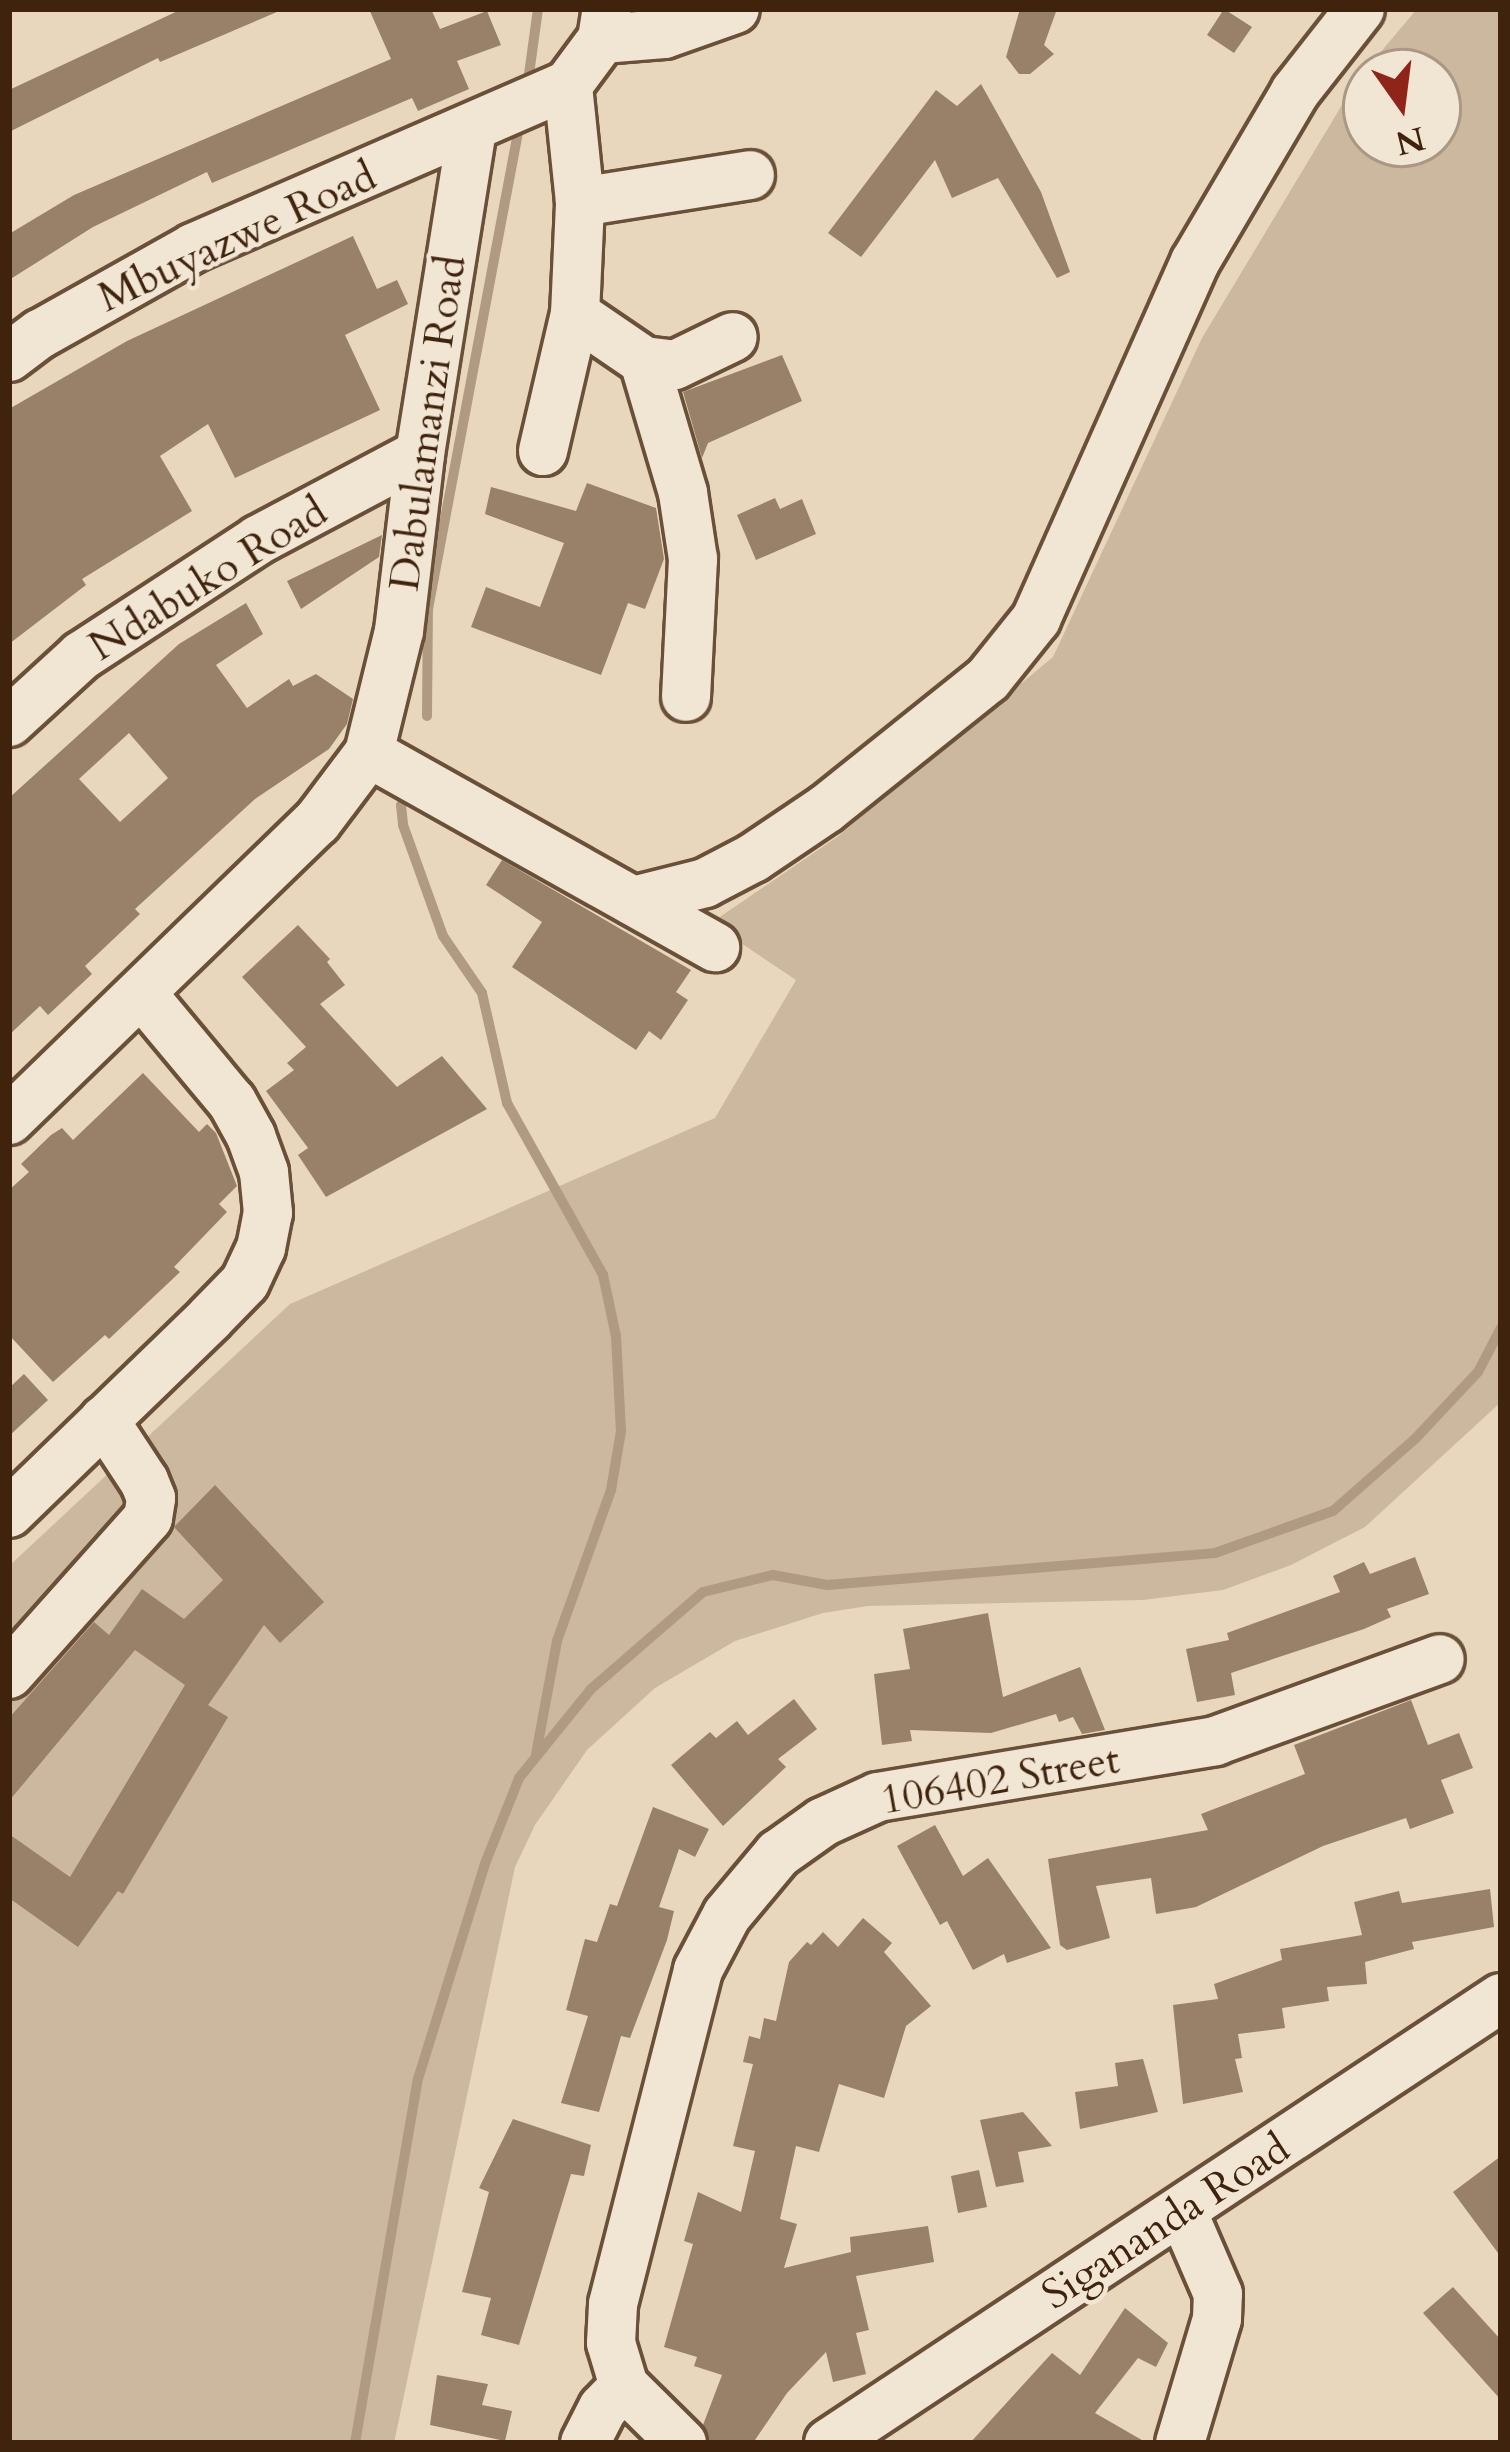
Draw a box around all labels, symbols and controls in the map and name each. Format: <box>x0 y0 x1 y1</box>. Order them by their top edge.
north arrow <box>1342 48 1462 168</box>
text: N <box>1391 115 1429 166</box>
street label: Mbuyazwe Road <box>90 151 384 323</box>
street label: Dabulamanzi Road <box>379 252 477 594</box>
street label: Ndabuko Road <box>80 486 336 672</box>
street label: 106402 Street <box>877 1734 1123 1826</box>
street label: Sigananda Road <box>1033 2123 1299 2321</box>

